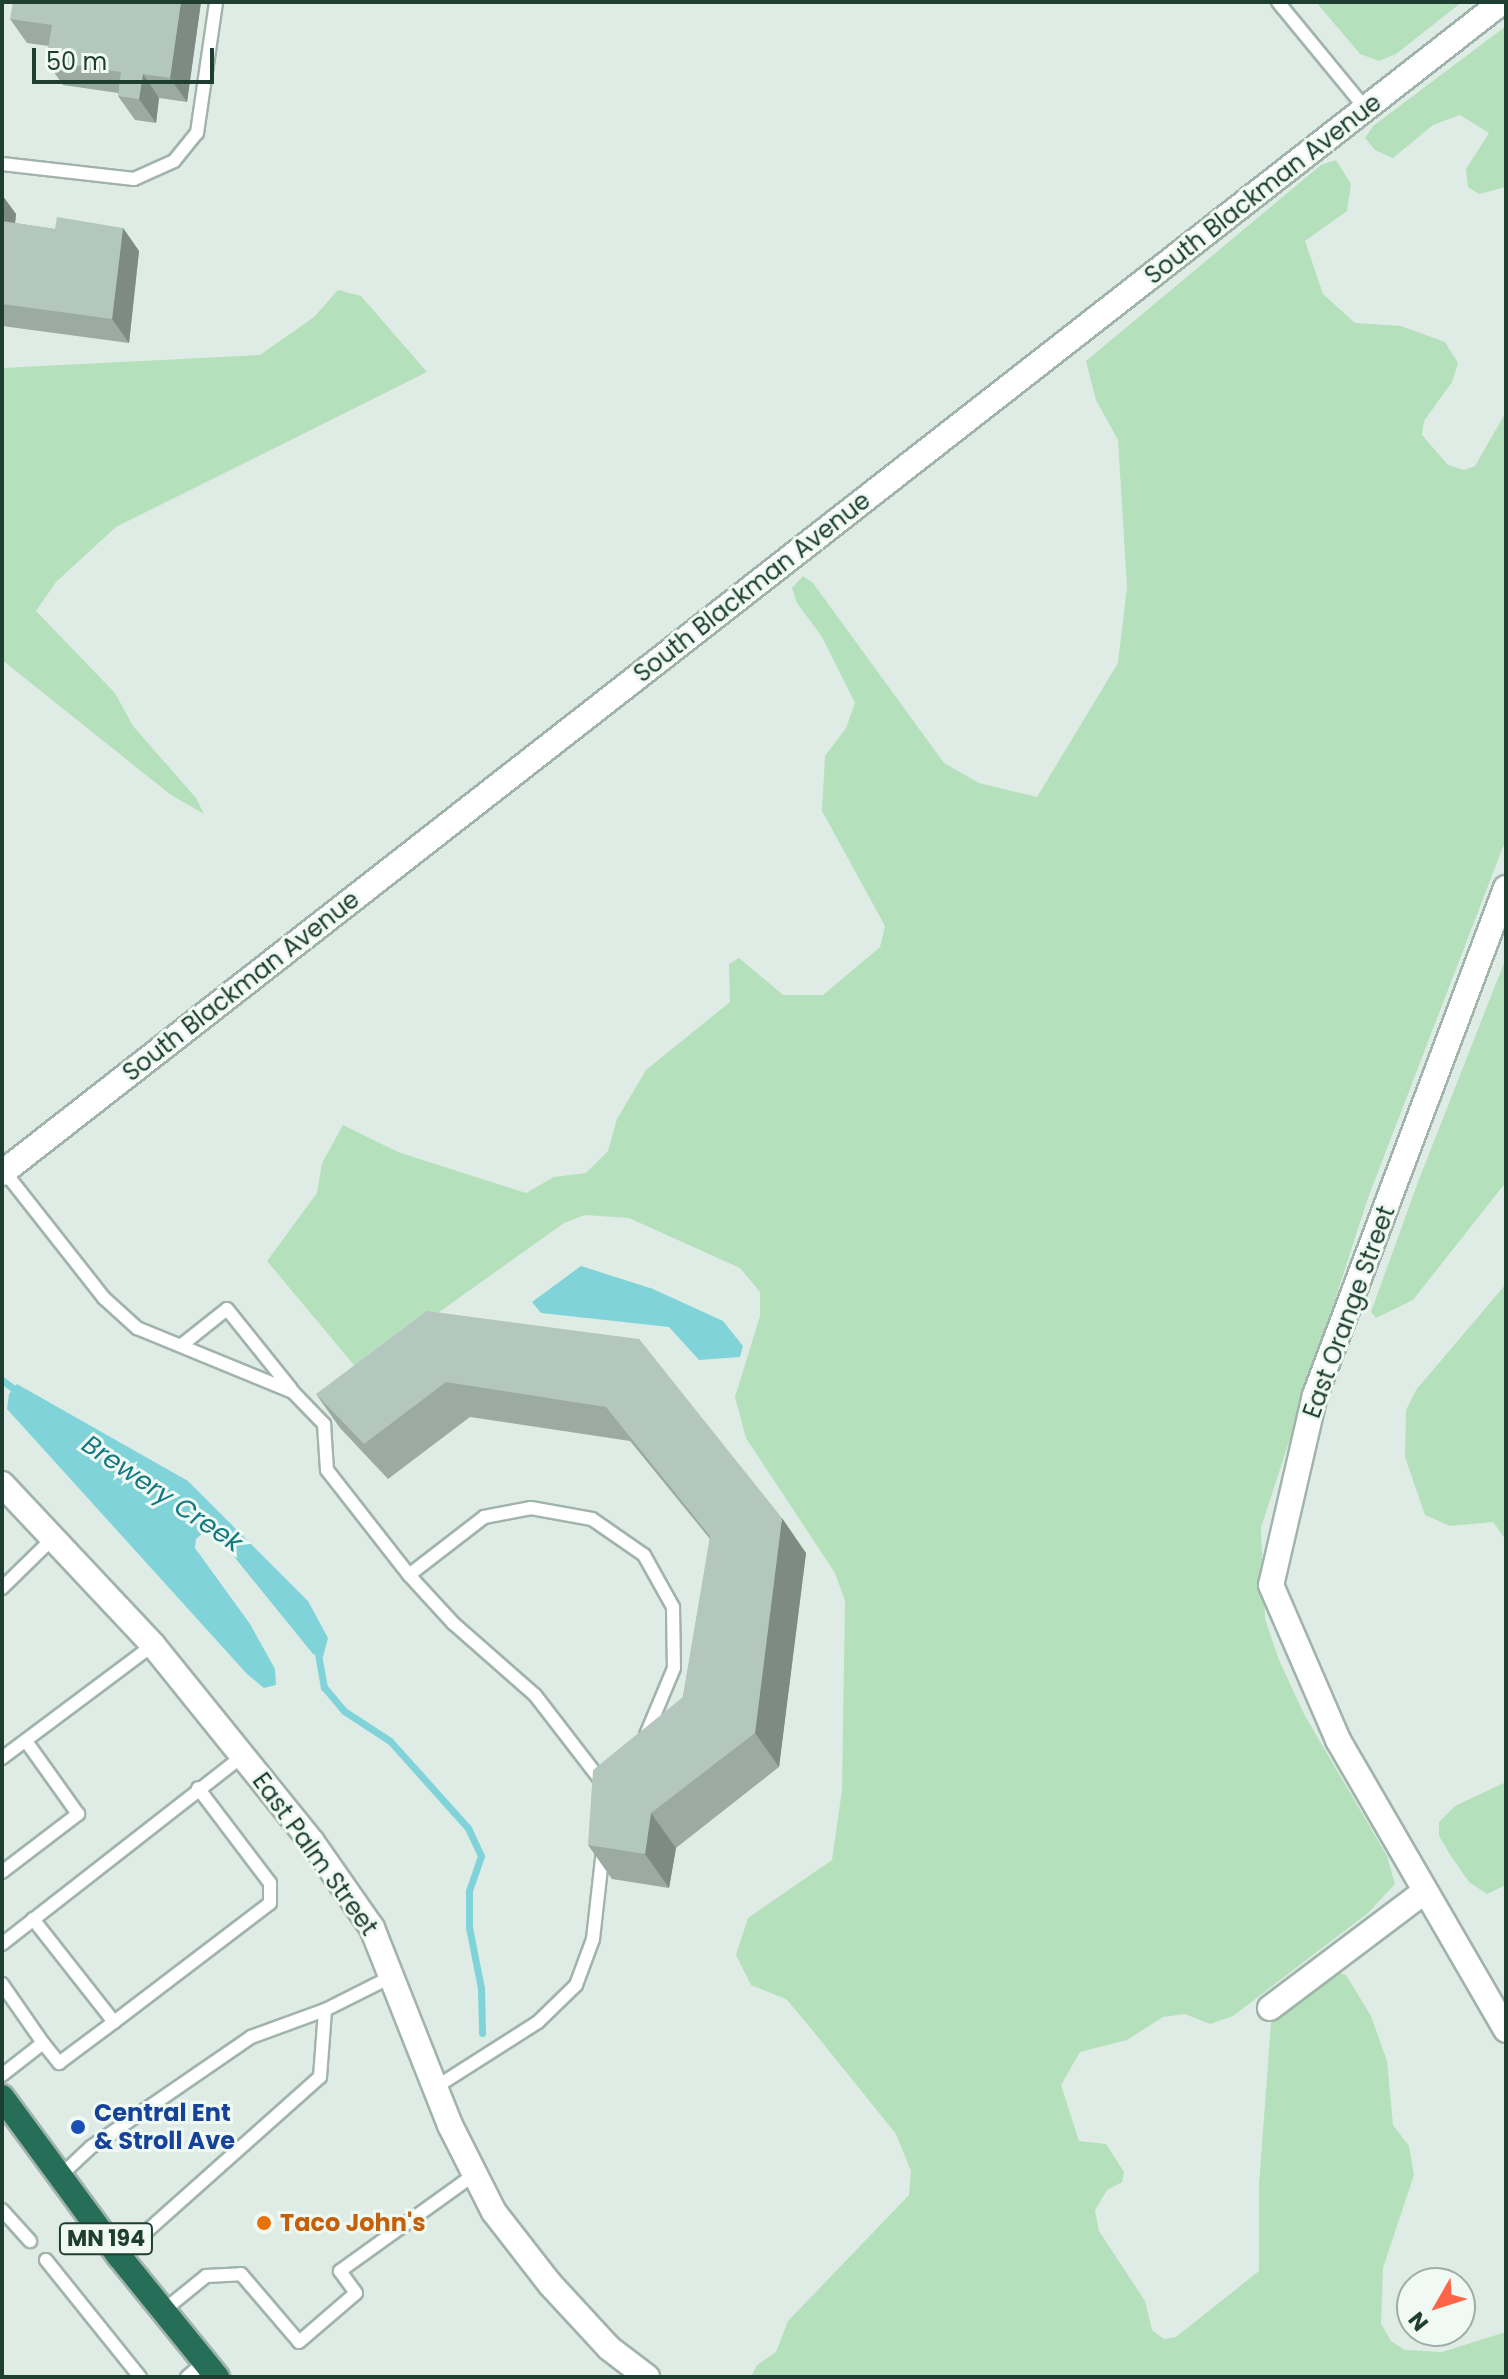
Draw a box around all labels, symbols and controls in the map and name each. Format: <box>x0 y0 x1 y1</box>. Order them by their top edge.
scale bar <box>36 32 218 82</box>
text: 50 m <box>46 45 107 78</box>
street label: South Blackman Avenue <box>1139 88 1387 290</box>
street label: South Blackman Avenue <box>628 486 876 688</box>
street label: South Blackman Avenue <box>117 885 365 1087</box>
street label: East Orange Street <box>1297 1202 1401 1422</box>
water label: Brewery Creek <box>76 1429 248 1559</box>
street label: East Palm Street <box>246 1767 384 1941</box>
place label: Central Ent & Stroll Ave <box>94 2099 235 2155</box>
marker: Central Ent & Stroll Ave <box>69 2118 87 2136</box>
place label: Taco John's <box>280 2209 426 2237</box>
marker: Taco John's <box>255 2214 273 2232</box>
road number: MN 194 <box>58 2221 154 2257</box>
north arrow <box>1396 2267 1476 2347</box>
text: N <box>1401 2305 1436 2337</box>

